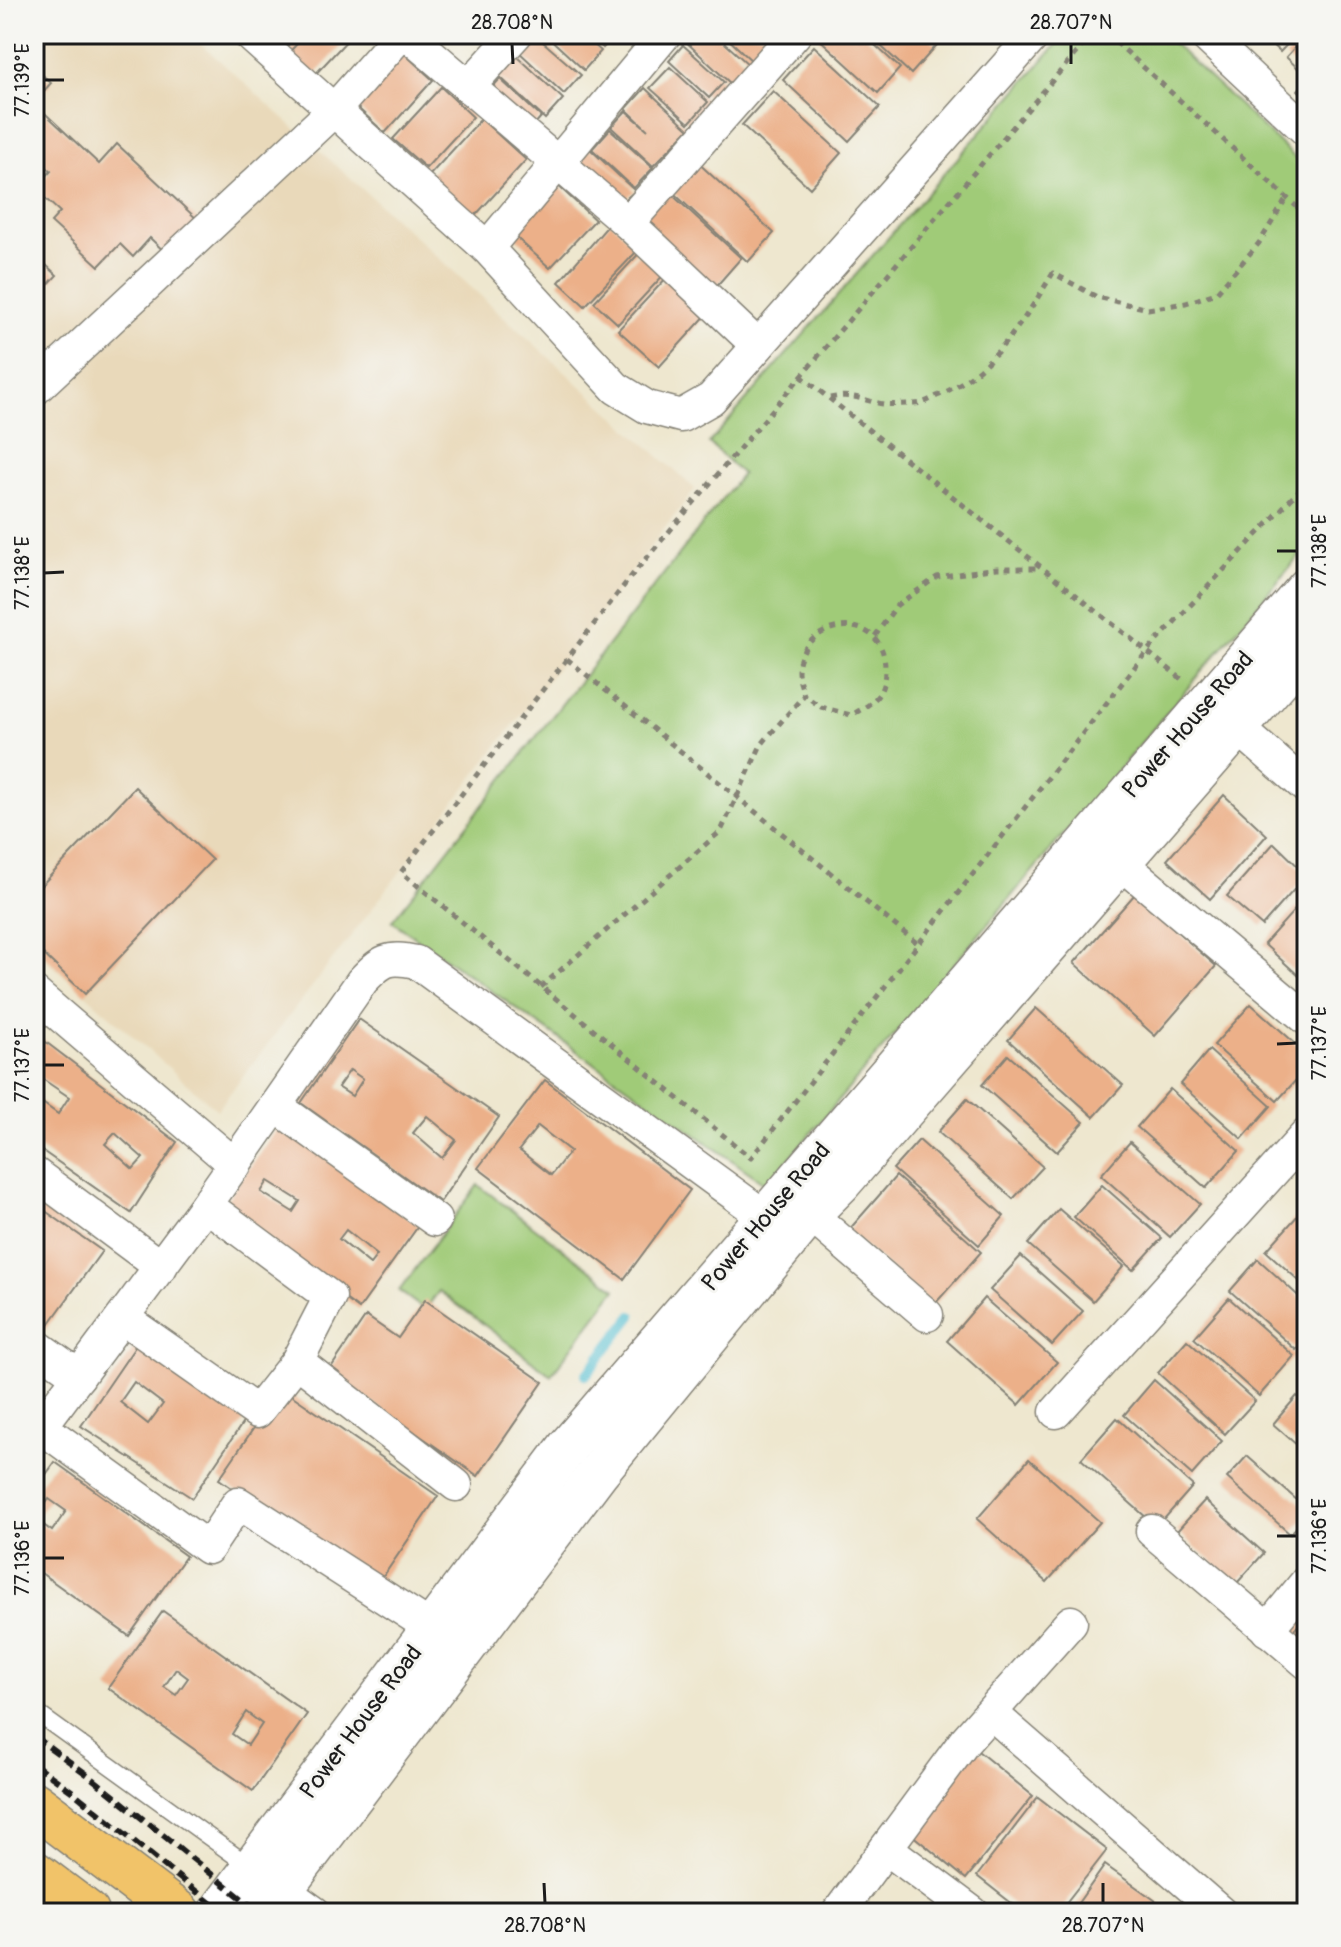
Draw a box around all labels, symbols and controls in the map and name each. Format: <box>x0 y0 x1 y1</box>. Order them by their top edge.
text: 28.708°N <box>471 10 553 35</box>
text: 28.707°N <box>1030 10 1112 35</box>
text: 77.139°E <box>10 43 35 117</box>
text: 77.138°E <box>1307 514 1332 588</box>
text: 77.138°E <box>10 536 35 610</box>
street label: Power House Road <box>1116 646 1260 804</box>
text: 77.137°E <box>1307 1006 1332 1080</box>
text: 77.137°E <box>10 1028 35 1102</box>
street label: Power House Road <box>695 1137 837 1297</box>
text: 77.136°E <box>1307 1498 1332 1574</box>
text: 77.136°E <box>10 1520 35 1596</box>
street label: Power House Road <box>294 1639 428 1805</box>
text: 28.708°N <box>504 1913 586 1938</box>
text: 28.707°N <box>1062 1913 1144 1938</box>

